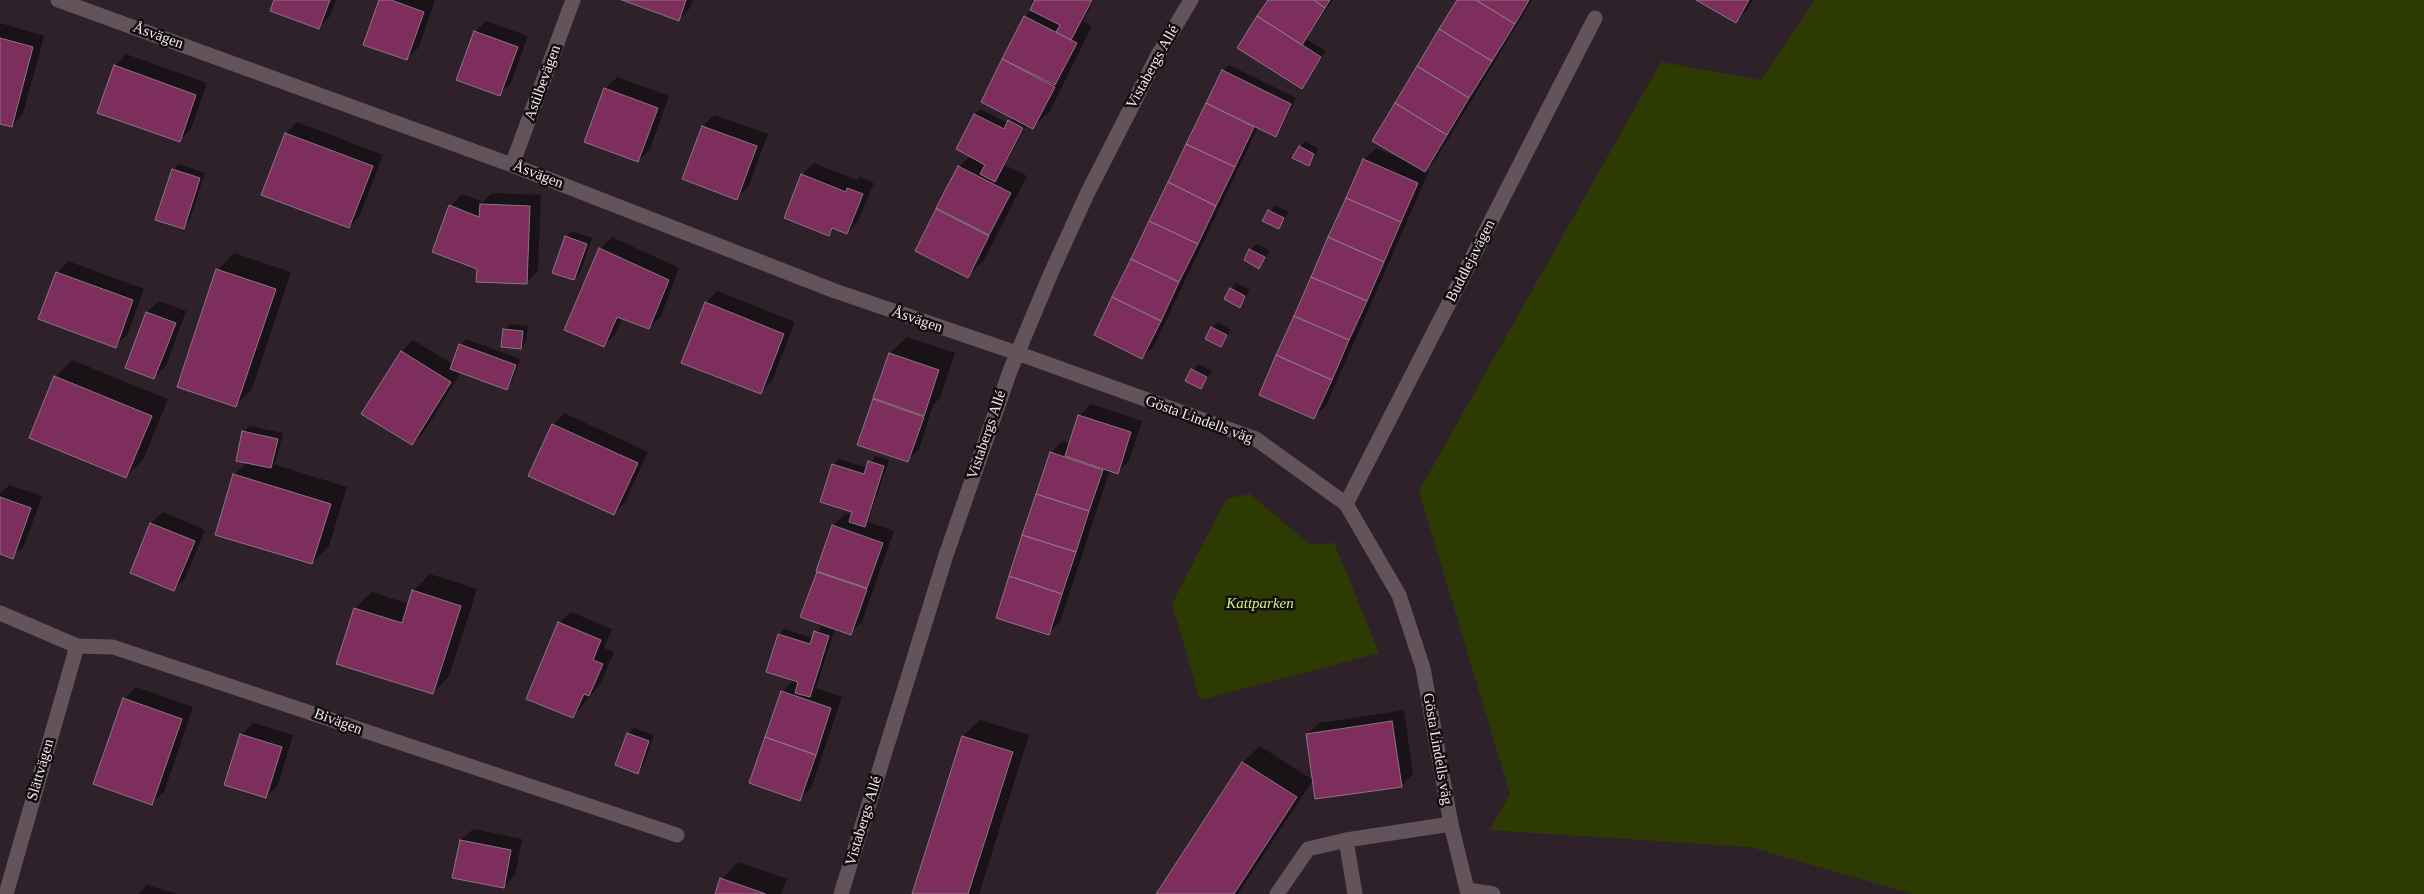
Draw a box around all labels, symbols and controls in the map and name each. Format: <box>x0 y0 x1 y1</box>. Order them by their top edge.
street label: Åsvägen <box>130 19 186 53</box>
street label: Vistabergs Allé <box>1123 22 1183 112</box>
street label: Astilbevägen <box>521 43 565 123</box>
street label: Åsvägen <box>510 157 566 193</box>
street label: Buddlejavägen <box>1443 217 1499 305</box>
street label: Åsvägen <box>889 303 945 337</box>
street label: Vistabergs Allé <box>963 388 1011 482</box>
street label: Gösta Lindells väg <box>1143 392 1255 448</box>
park label: Kattparken <box>1226 595 1294 613</box>
street label: Gösta Lindells väg <box>1418 692 1456 806</box>
street label: Bivägen <box>311 705 365 739</box>
street label: Slättvägen <box>24 737 58 803</box>
street label: Vistabergs Allé <box>842 774 886 868</box>

